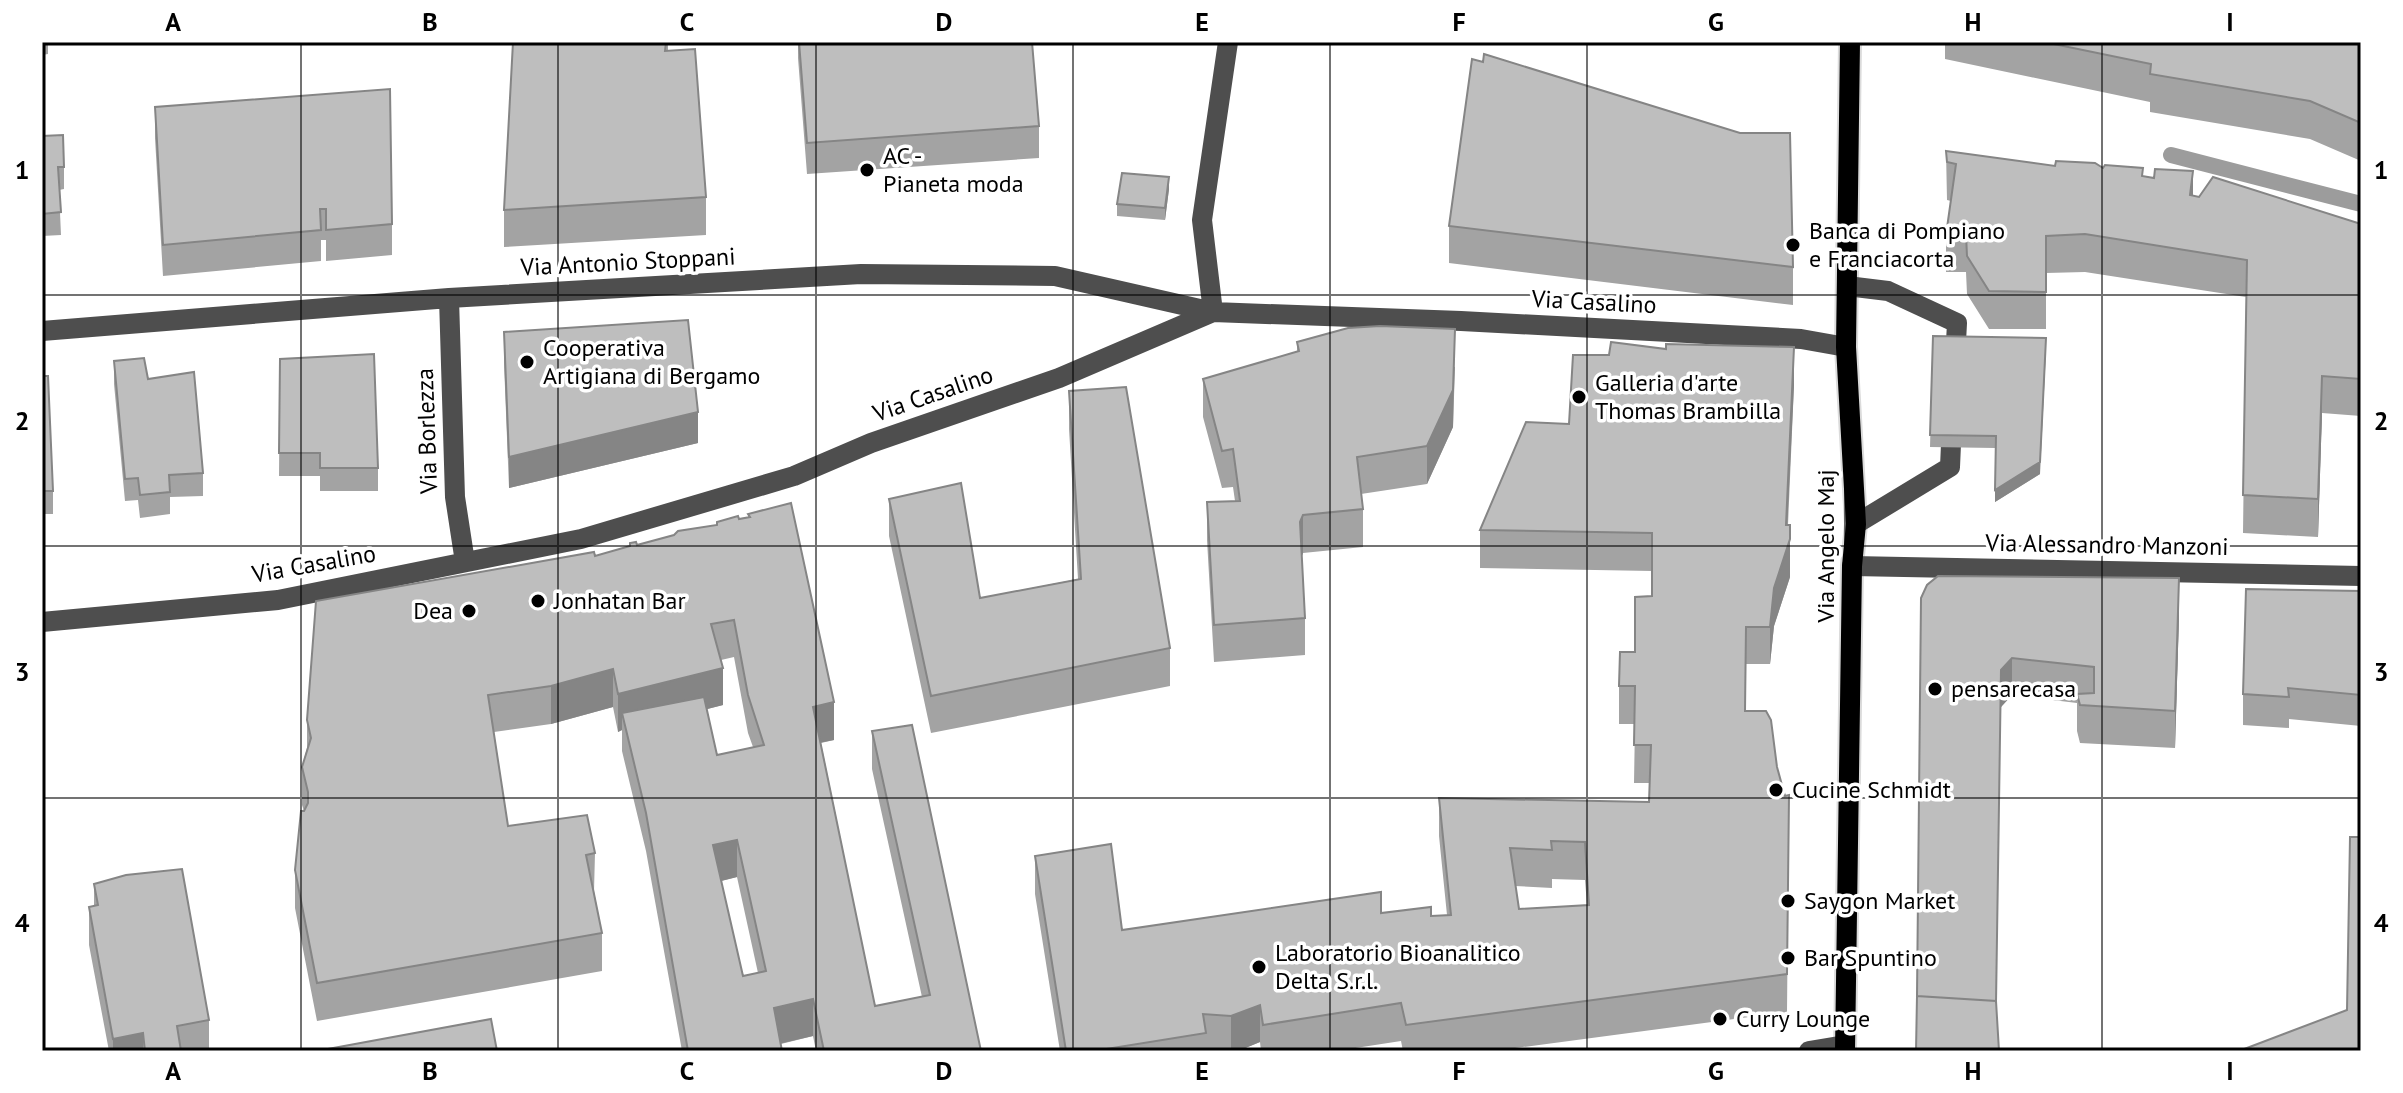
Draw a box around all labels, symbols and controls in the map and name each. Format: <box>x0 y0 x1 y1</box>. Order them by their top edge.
text: A <box>165 5 181 38</box>
text: B <box>422 5 438 38</box>
text: C <box>680 5 694 38</box>
text: D <box>936 5 952 38</box>
text: E <box>1195 5 1209 38</box>
text: F <box>1452 5 1466 38</box>
text: G <box>1708 5 1724 38</box>
text: H <box>1965 5 1981 38</box>
text: I <box>2226 5 2234 38</box>
place label: AC - Pianeta moda <box>883 140 1024 199</box>
text: 1 <box>15 153 29 186</box>
text: 1 <box>2374 153 2388 186</box>
marker: AC - Pianeta moda <box>858 161 876 179</box>
place label: Banca di Pompiano e Franciacorta <box>1809 215 2005 274</box>
marker: Banca di Pompiano e Franciacorta <box>1784 236 1802 254</box>
street label: Via Antonio Stoppani <box>519 240 736 283</box>
street label: Via Casalino <box>1530 283 1657 320</box>
place label: Cooperativa Artigiana di Bergamo <box>543 332 760 391</box>
marker: Cooperativa Artigiana di Bergamo <box>518 353 536 371</box>
street label: Via Casalino <box>868 359 997 429</box>
place label: Galleria d'arte Thomas Brambilla <box>1595 367 1781 426</box>
street label: Via Borlezza <box>409 368 444 495</box>
marker: Galleria d'arte Thomas Brambilla <box>1570 388 1588 406</box>
text: 2 <box>15 404 29 437</box>
text: 2 <box>2374 404 2388 437</box>
street label: Via Angelo Maj <box>1810 469 1841 624</box>
street label: Via Alessandro Manzoni <box>1984 527 2229 562</box>
street label: Via Casalino <box>249 537 378 590</box>
place label: Jonhatan Bar <box>553 585 686 616</box>
marker: Jonhatan Bar <box>529 592 547 610</box>
place label: Dea <box>413 595 453 626</box>
marker: Dea <box>460 602 478 620</box>
text: 3 <box>15 655 29 688</box>
text: 3 <box>2374 655 2388 688</box>
place label: pensarecasa <box>1951 673 2076 704</box>
marker: pensarecasa <box>1926 680 1944 698</box>
place label: Cucine Schmidt <box>1792 774 1951 805</box>
marker: Cucine Schmidt <box>1767 781 1785 799</box>
place label: Saygon Market <box>1804 885 1955 916</box>
marker: Saygon Market <box>1779 892 1797 910</box>
text: 4 <box>15 906 30 939</box>
text: 4 <box>2374 906 2389 939</box>
place label: Laboratorio Bioanalitico Delta S.r.l. <box>1275 937 1521 996</box>
place label: Bar Spuntino <box>1804 942 1937 973</box>
marker: Bar Spuntino <box>1779 949 1797 967</box>
marker: Laboratorio Bioanalitico Delta S.r.l. <box>1250 958 1268 976</box>
place label: Curry Lounge <box>1736 1003 1870 1034</box>
marker: Curry Lounge <box>1711 1010 1729 1028</box>
text: A <box>165 1054 181 1087</box>
text: B <box>422 1054 438 1087</box>
text: C <box>680 1054 694 1087</box>
text: D <box>936 1054 952 1087</box>
text: E <box>1195 1054 1209 1087</box>
text: F <box>1452 1054 1466 1087</box>
text: G <box>1708 1054 1724 1087</box>
text: H <box>1965 1054 1981 1087</box>
text: I <box>2226 1054 2234 1087</box>

